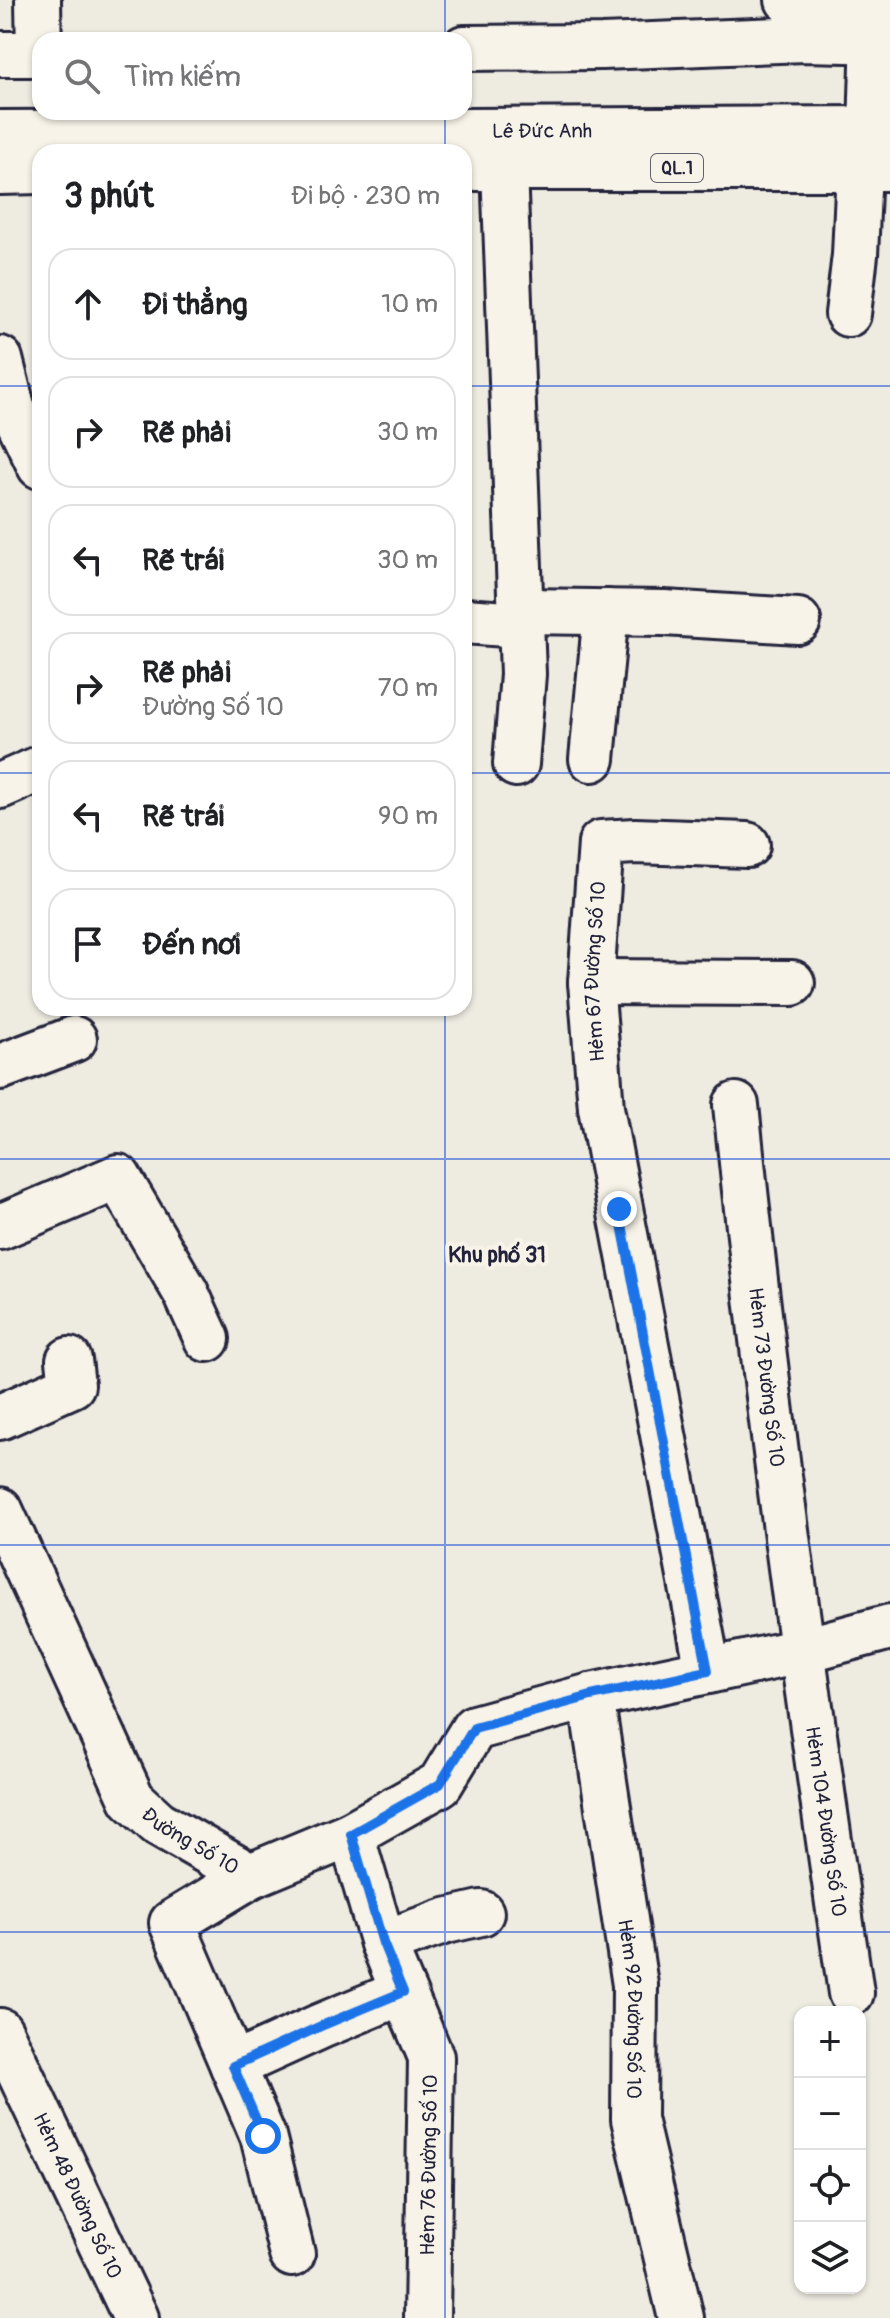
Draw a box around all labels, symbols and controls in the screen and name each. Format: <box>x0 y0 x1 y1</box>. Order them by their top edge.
search box <box>32 32 472 120</box>
icon: search <box>60 54 104 98</box>
text: Tìm kiếm <box>124 58 241 95</box>
street label: Lê Đức Anh <box>492 118 592 143</box>
road number: QL.1 <box>651 154 703 182</box>
text: 3 phút <box>64 175 154 218</box>
text: Đi bộ · 230 m <box>291 180 440 212</box>
icon: ahead <box>66 282 110 326</box>
text: Đi thẳng <box>142 286 248 323</box>
text: 10 m <box>381 288 438 320</box>
icon: right <box>66 410 110 454</box>
text: Rẽ phải <box>142 414 231 451</box>
text: 30 m <box>377 416 438 448</box>
icon: left <box>66 538 110 582</box>
text: Rẽ trái <box>142 542 224 579</box>
text: 30 m <box>377 544 438 576</box>
text: Rẽ phải <box>142 654 231 691</box>
icon: right <box>66 666 110 710</box>
text: 70 m <box>378 672 438 704</box>
text: Đường Số 10 <box>142 691 284 723</box>
icon: left <box>66 794 110 838</box>
text: Rẽ trái <box>142 798 224 835</box>
text: 90 m <box>378 800 438 832</box>
street label: Hẻm 67 Đường Số 10 <box>578 880 611 1063</box>
icon: arrive <box>66 922 110 966</box>
text: Đến nơi <box>142 926 240 963</box>
route end <box>601 1191 637 1227</box>
district label: Khu phố 31 <box>448 1241 546 1269</box>
street label: Hẻm 73 Đường Số 10 <box>743 1286 790 1469</box>
street label: Hẻm 104 Đường Số 10 <box>800 1724 852 1918</box>
street label: Đường Số 10 <box>136 1802 244 1880</box>
street label: Hẻm 92 Đường Số 10 <box>613 1917 647 2099</box>
map controls <box>794 2006 866 2294</box>
button: + <box>794 2006 866 2078</box>
street label: Hẻm 76 Đường Số 10 <box>415 2074 443 2256</box>
button: − <box>794 2078 866 2150</box>
street label: Hẻm 48 Đường Số 10 <box>28 2108 128 2282</box>
route start <box>245 2118 281 2154</box>
button: locate <box>794 2150 866 2222</box>
button: layers <box>794 2222 866 2294</box>

